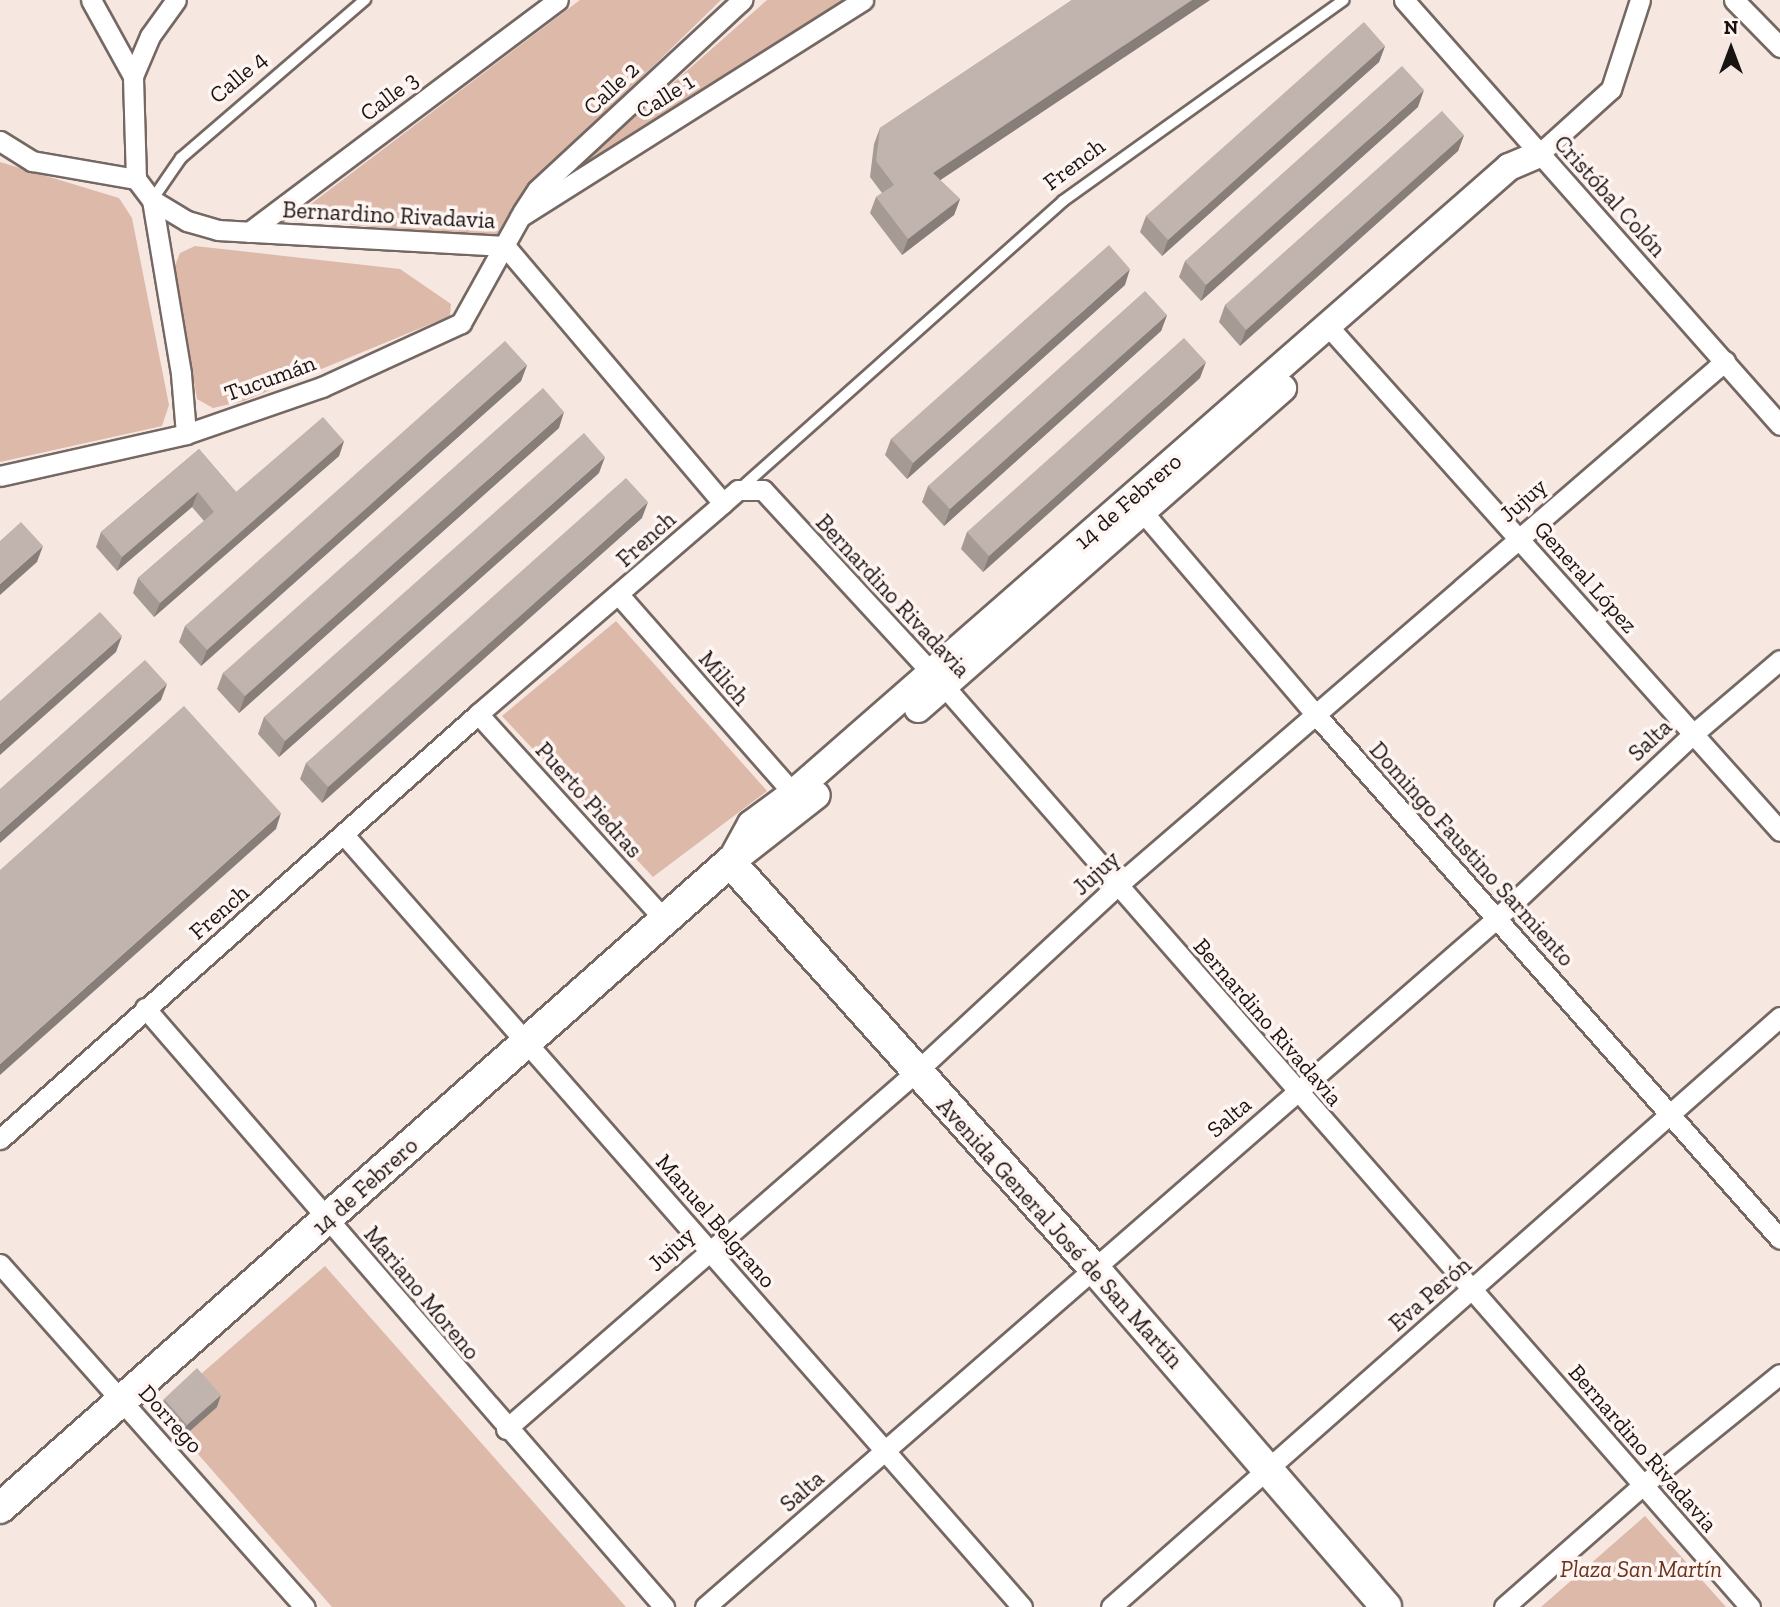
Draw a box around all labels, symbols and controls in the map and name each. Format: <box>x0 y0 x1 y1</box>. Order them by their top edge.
north arrow <box>1696 14 1766 84</box>
text: N <box>1724 16 1738 39</box>
street label: Calle 4 <box>204 45 272 109</box>
street label: Calle 2 <box>577 55 645 121</box>
street label: Calle 3 <box>355 65 423 127</box>
street label: Calle 1 <box>631 68 699 124</box>
street label: Cristóbal Colón <box>1548 130 1672 262</box>
street label: French <box>1038 132 1110 196</box>
street label: Bernardino Rivadavia <box>282 196 496 234</box>
street label: Tucumán <box>221 349 319 407</box>
street label: 14 de Febrero <box>1069 447 1187 555</box>
street label: Jujuy <box>1494 472 1552 528</box>
street label: French <box>611 505 681 573</box>
street label: Bernardino Rivadavia <box>810 509 976 683</box>
street label: General López <box>1528 515 1644 639</box>
street label: Milich <box>693 645 755 711</box>
street label: Salta <box>1623 713 1677 767</box>
street label: Puerto Piedras <box>530 736 648 864</box>
street label: Domingo Faustino Sarmiento <box>1364 736 1580 972</box>
street label: Jujuy <box>1067 845 1125 901</box>
street label: French <box>184 879 254 945</box>
street label: Bernardino Rivadavia <box>1188 932 1348 1112</box>
street label: Salta <box>1201 1091 1257 1143</box>
street label: Avenida General José de San Martín <box>931 1092 1189 1374</box>
street label: 14 de Febrero <box>307 1131 423 1241</box>
street label: Manuel Belgrano <box>650 1148 782 1294</box>
street label: Mariano Moreno <box>358 1221 486 1365</box>
street label: Jujuy <box>642 1221 700 1277</box>
street label: Eva Perón <box>1383 1251 1477 1337</box>
street label: Bernardino Rivadavia <box>1563 1358 1723 1538</box>
street label: Dorrego <box>133 1379 209 1459</box>
street label: Salta <box>774 1464 830 1518</box>
park label: Plaza San Martín <box>1560 1555 1722 1583</box>

